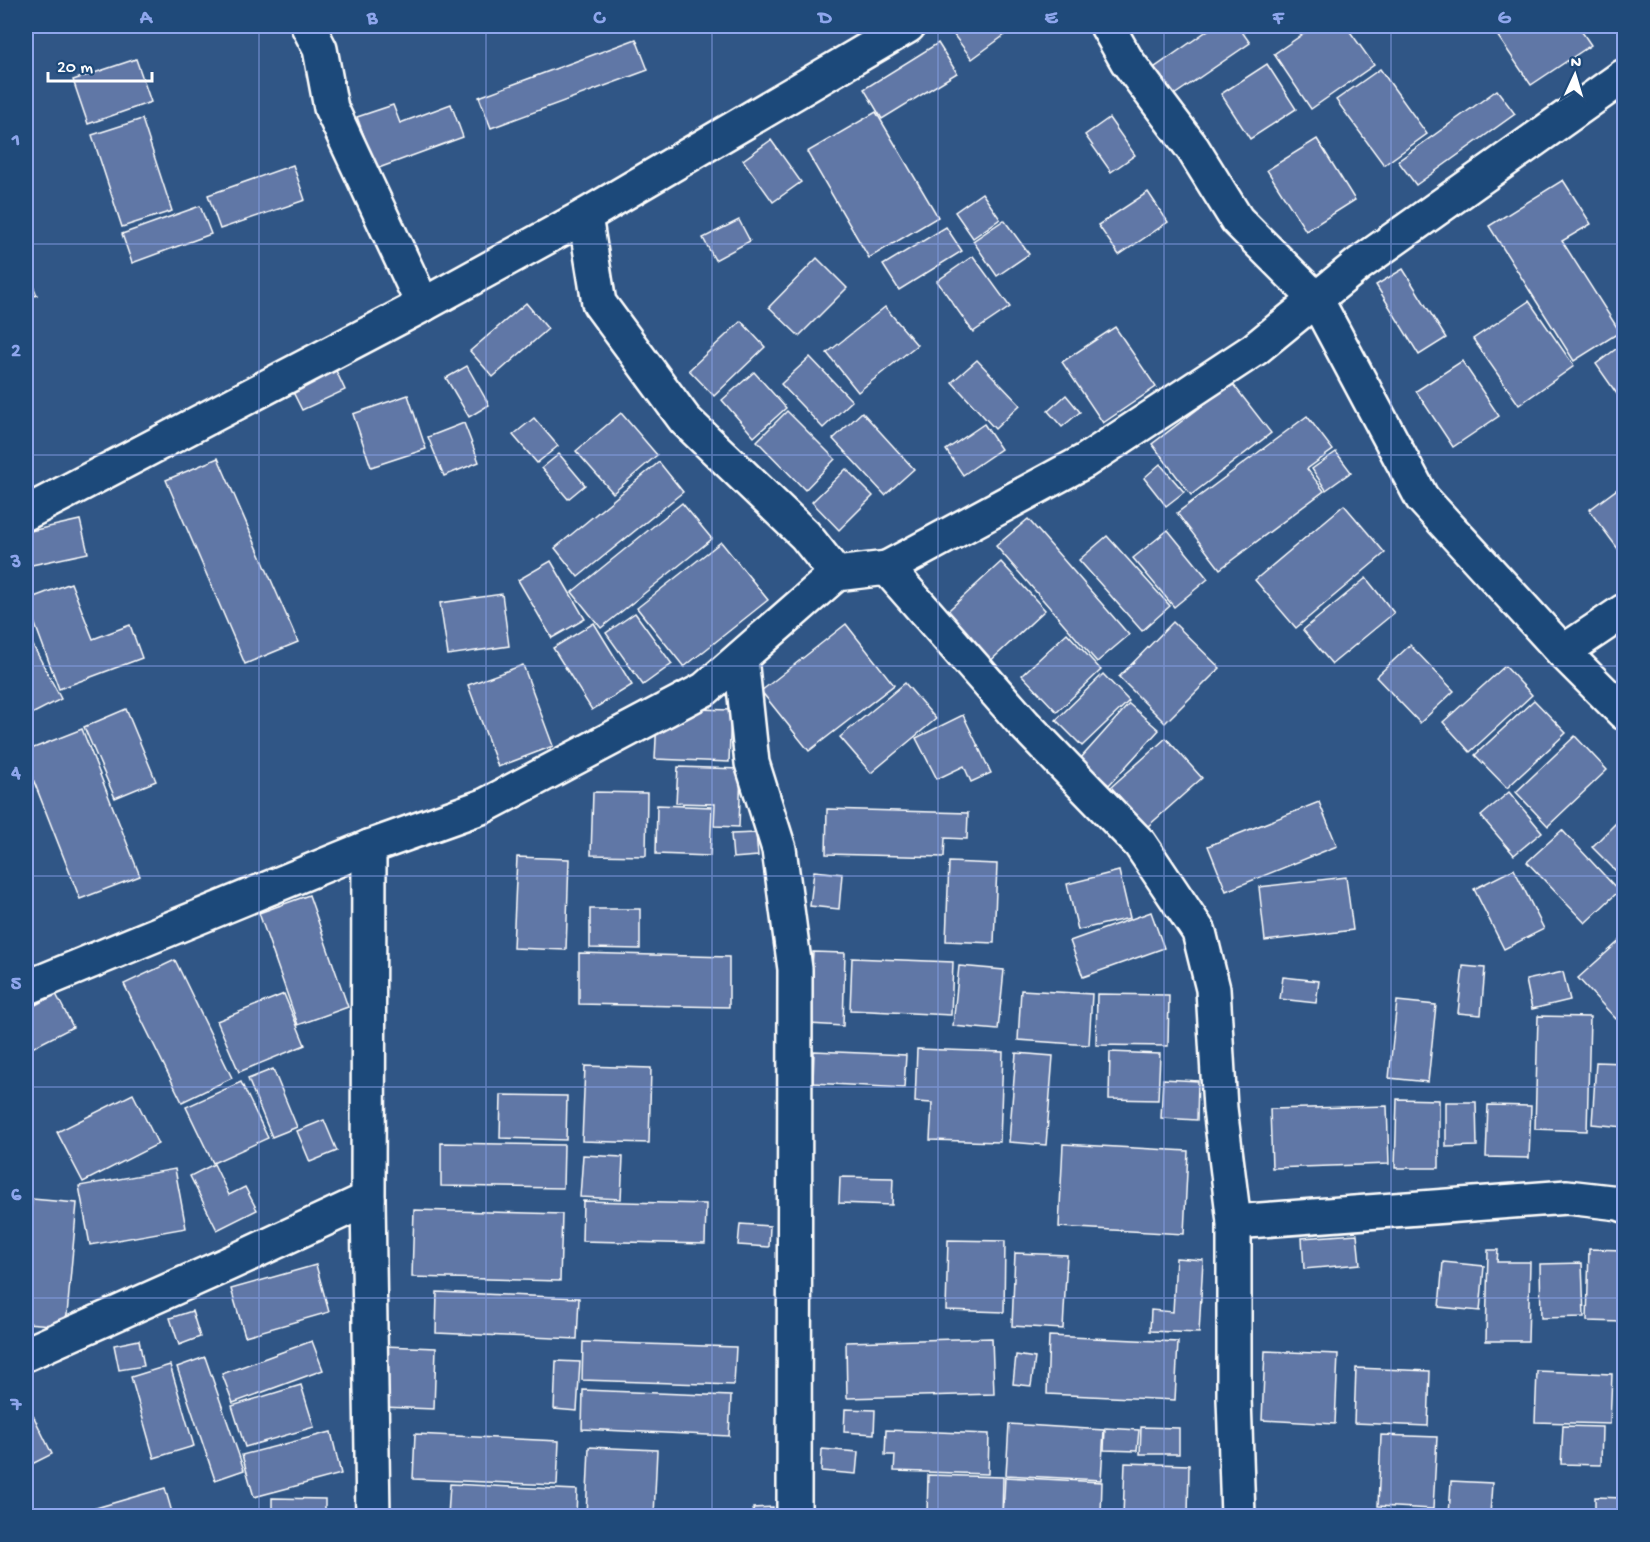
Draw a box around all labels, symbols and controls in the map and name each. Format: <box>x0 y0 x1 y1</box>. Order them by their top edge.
text: A <box>139 8 154 31</box>
text: B <box>366 8 378 31</box>
text: C <box>593 8 607 31</box>
text: D <box>816 8 832 31</box>
text: E <box>1045 8 1059 31</box>
text: F <box>1272 8 1285 31</box>
text: G <box>1498 8 1512 31</box>
scale bar <box>48 45 152 83</box>
north arrow <box>1545 45 1605 105</box>
text: N <box>1570 54 1582 73</box>
text: 20 m <box>57 58 93 79</box>
text: 1 <box>11 130 20 153</box>
text: 2 <box>11 341 21 364</box>
text: 3 <box>10 552 21 575</box>
text: 4 <box>10 763 21 786</box>
text: 5 <box>11 974 22 997</box>
text: 6 <box>11 1185 22 1208</box>
text: 7 <box>10 1395 23 1418</box>

